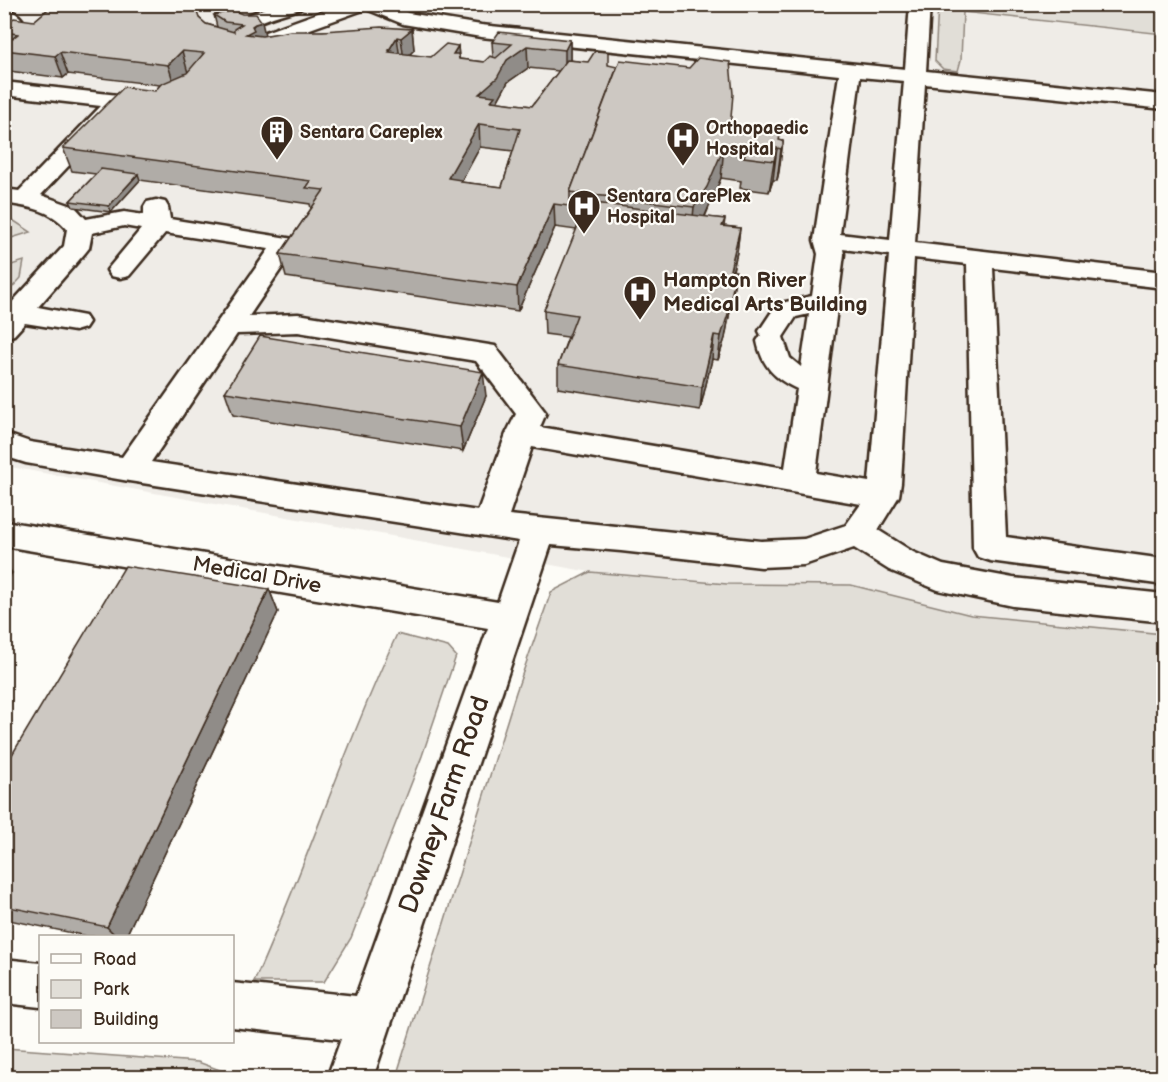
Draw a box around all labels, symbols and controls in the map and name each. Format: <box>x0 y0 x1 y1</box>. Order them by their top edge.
building icon: Sentara Careplex <box>259 114 295 161</box>
place label: Orthopaedic Hospital <box>706 118 809 160</box>
hospital icon: Orthopaedic Hospital <box>665 120 701 167</box>
place label: Sentara Careplex <box>300 122 443 143</box>
place label: Sentara CarePlex Hospital <box>607 186 751 228</box>
hospital icon: Sentara CarePlex Hospital <box>566 188 602 235</box>
place label: Hampton River Medical Arts Building <box>663 268 867 317</box>
hospital icon: Hampton River Medical Arts Building <box>622 274 658 321</box>
street label: Medical Drive <box>191 551 323 599</box>
street label: Downey Farm Road <box>393 692 497 918</box>
legend <box>39 935 234 1043</box>
text: Road <box>93 949 137 970</box>
text: Park <box>93 979 129 1000</box>
text: Building <box>93 1009 159 1030</box>

